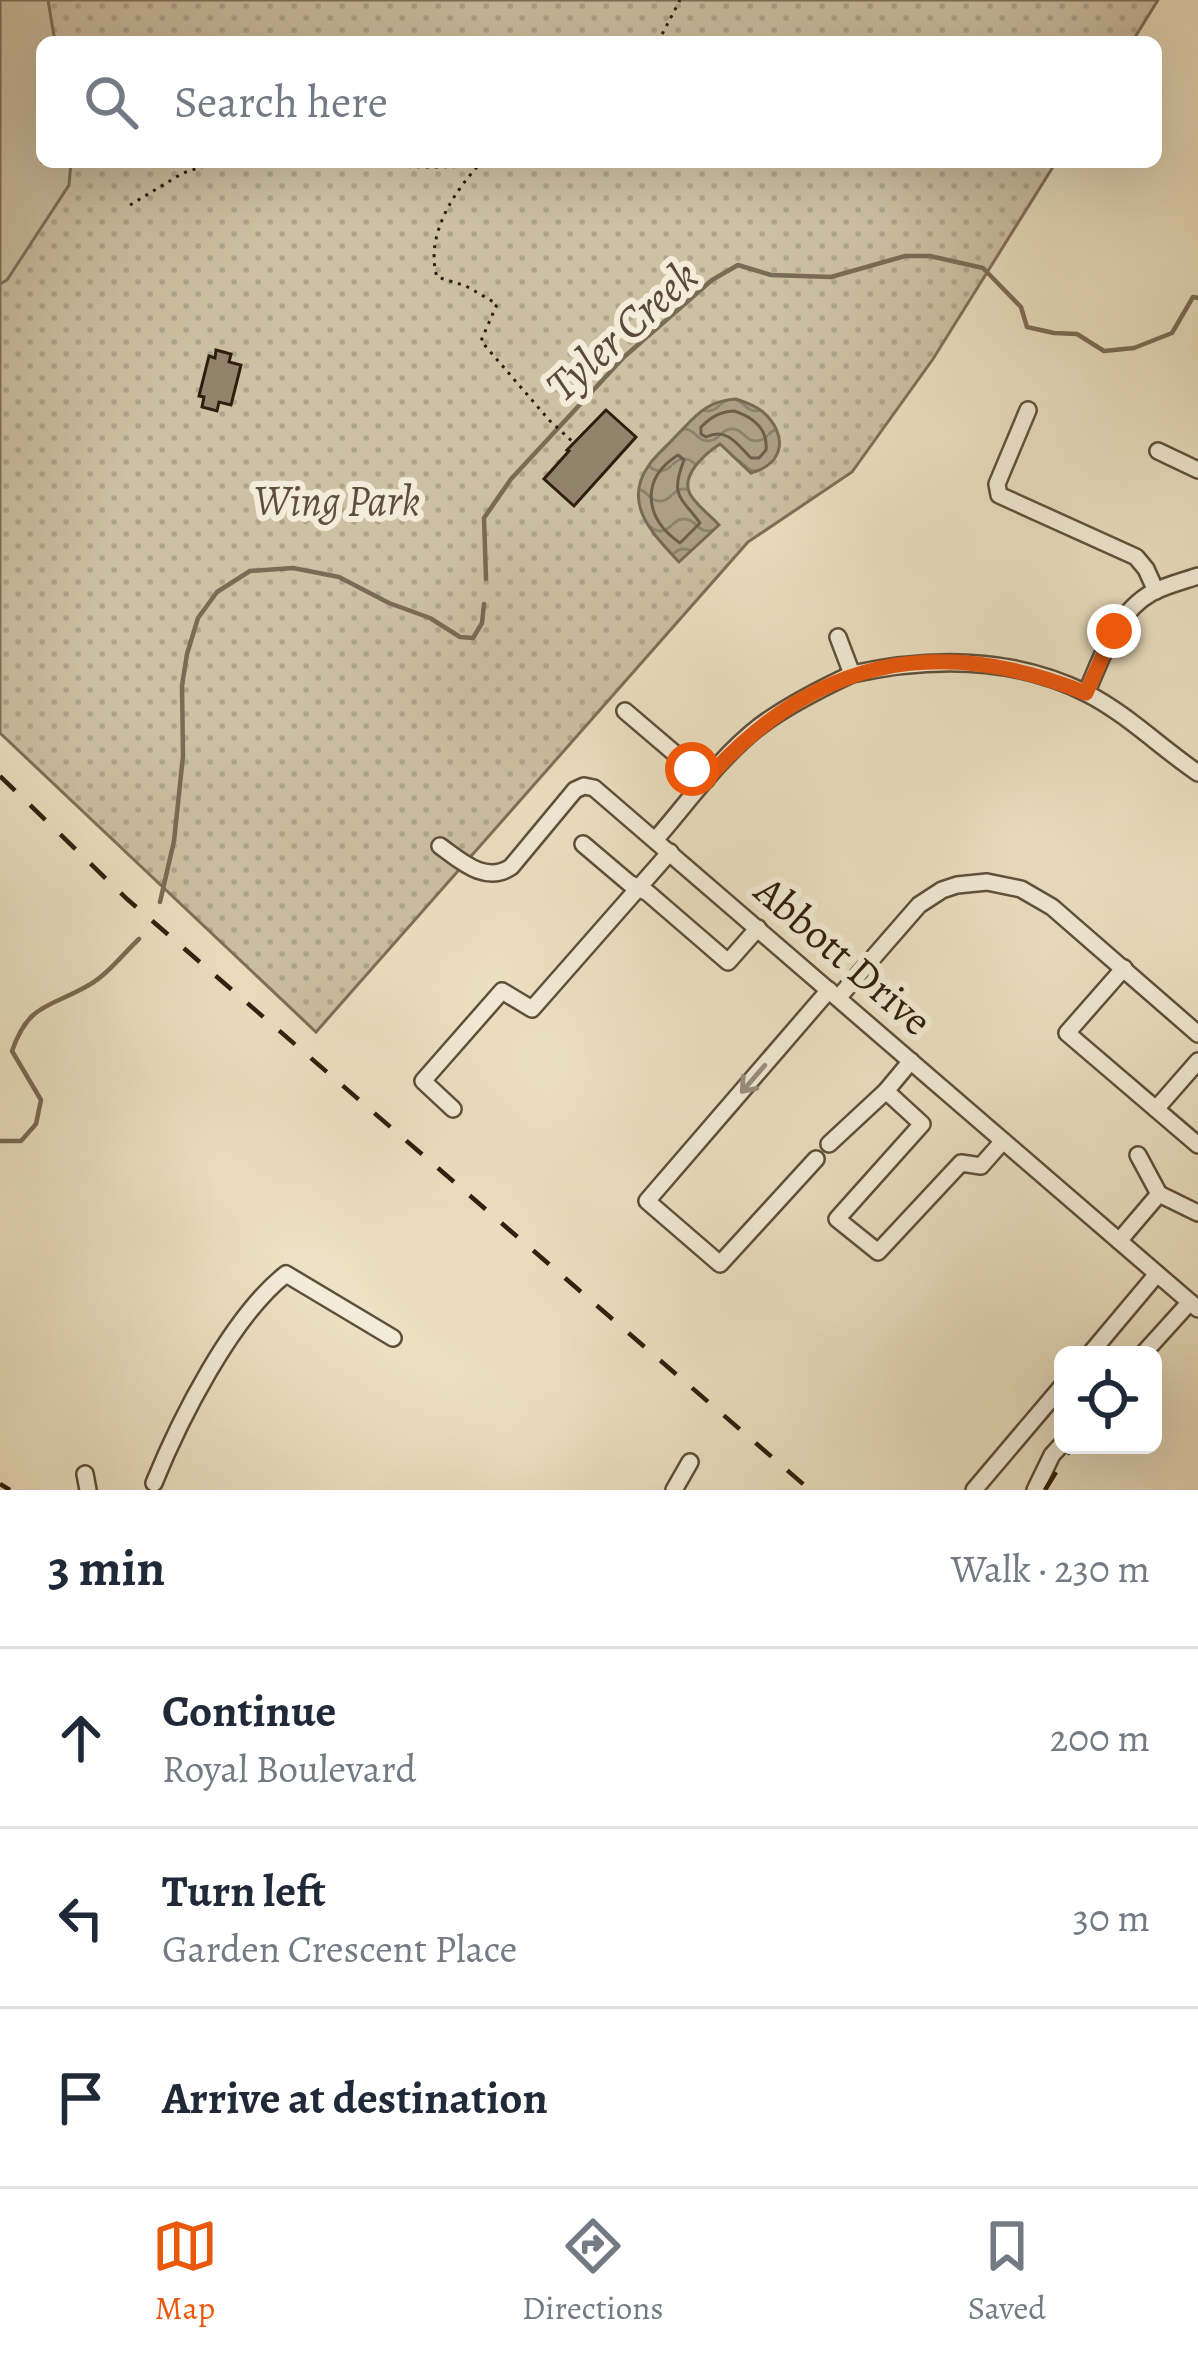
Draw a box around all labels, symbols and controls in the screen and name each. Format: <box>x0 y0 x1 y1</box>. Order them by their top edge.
search box <box>36 36 1162 168</box>
icon: search <box>78 69 144 135</box>
text: Search here <box>174 71 388 133</box>
water label: Tyler Creek <box>532 246 711 416</box>
park label: Wing Park <box>254 472 420 529</box>
route end <box>1087 604 1141 658</box>
route start <box>665 742 719 796</box>
street label: Abbott Drive <box>742 862 944 1048</box>
one-way arrow <box>740 1063 767 1094</box>
map controls <box>1054 1346 1162 1454</box>
button: locate <box>1054 1346 1162 1454</box>
text: 3 min <box>48 1533 165 1603</box>
text: Walk · 230 m <box>951 1542 1150 1595</box>
text: Continue <box>162 1680 336 1742</box>
icon: ahead <box>48 1705 114 1771</box>
text: 200 m <box>1050 1711 1150 1764</box>
text: Royal Boulevard <box>162 1742 416 1795</box>
text: Turn left <box>162 1860 326 1922</box>
icon: left <box>48 1885 114 1951</box>
text: 30 m <box>1073 1891 1150 1944</box>
text: Garden Crescent Place <box>162 1922 517 1975</box>
icon: arrive <box>48 2065 114 2131</box>
text: Arrive at destination <box>162 2067 548 2129</box>
tab: Map <box>152 2213 218 2330</box>
tab: Directions <box>522 2213 664 2330</box>
tab: Saved <box>968 2213 1046 2330</box>

